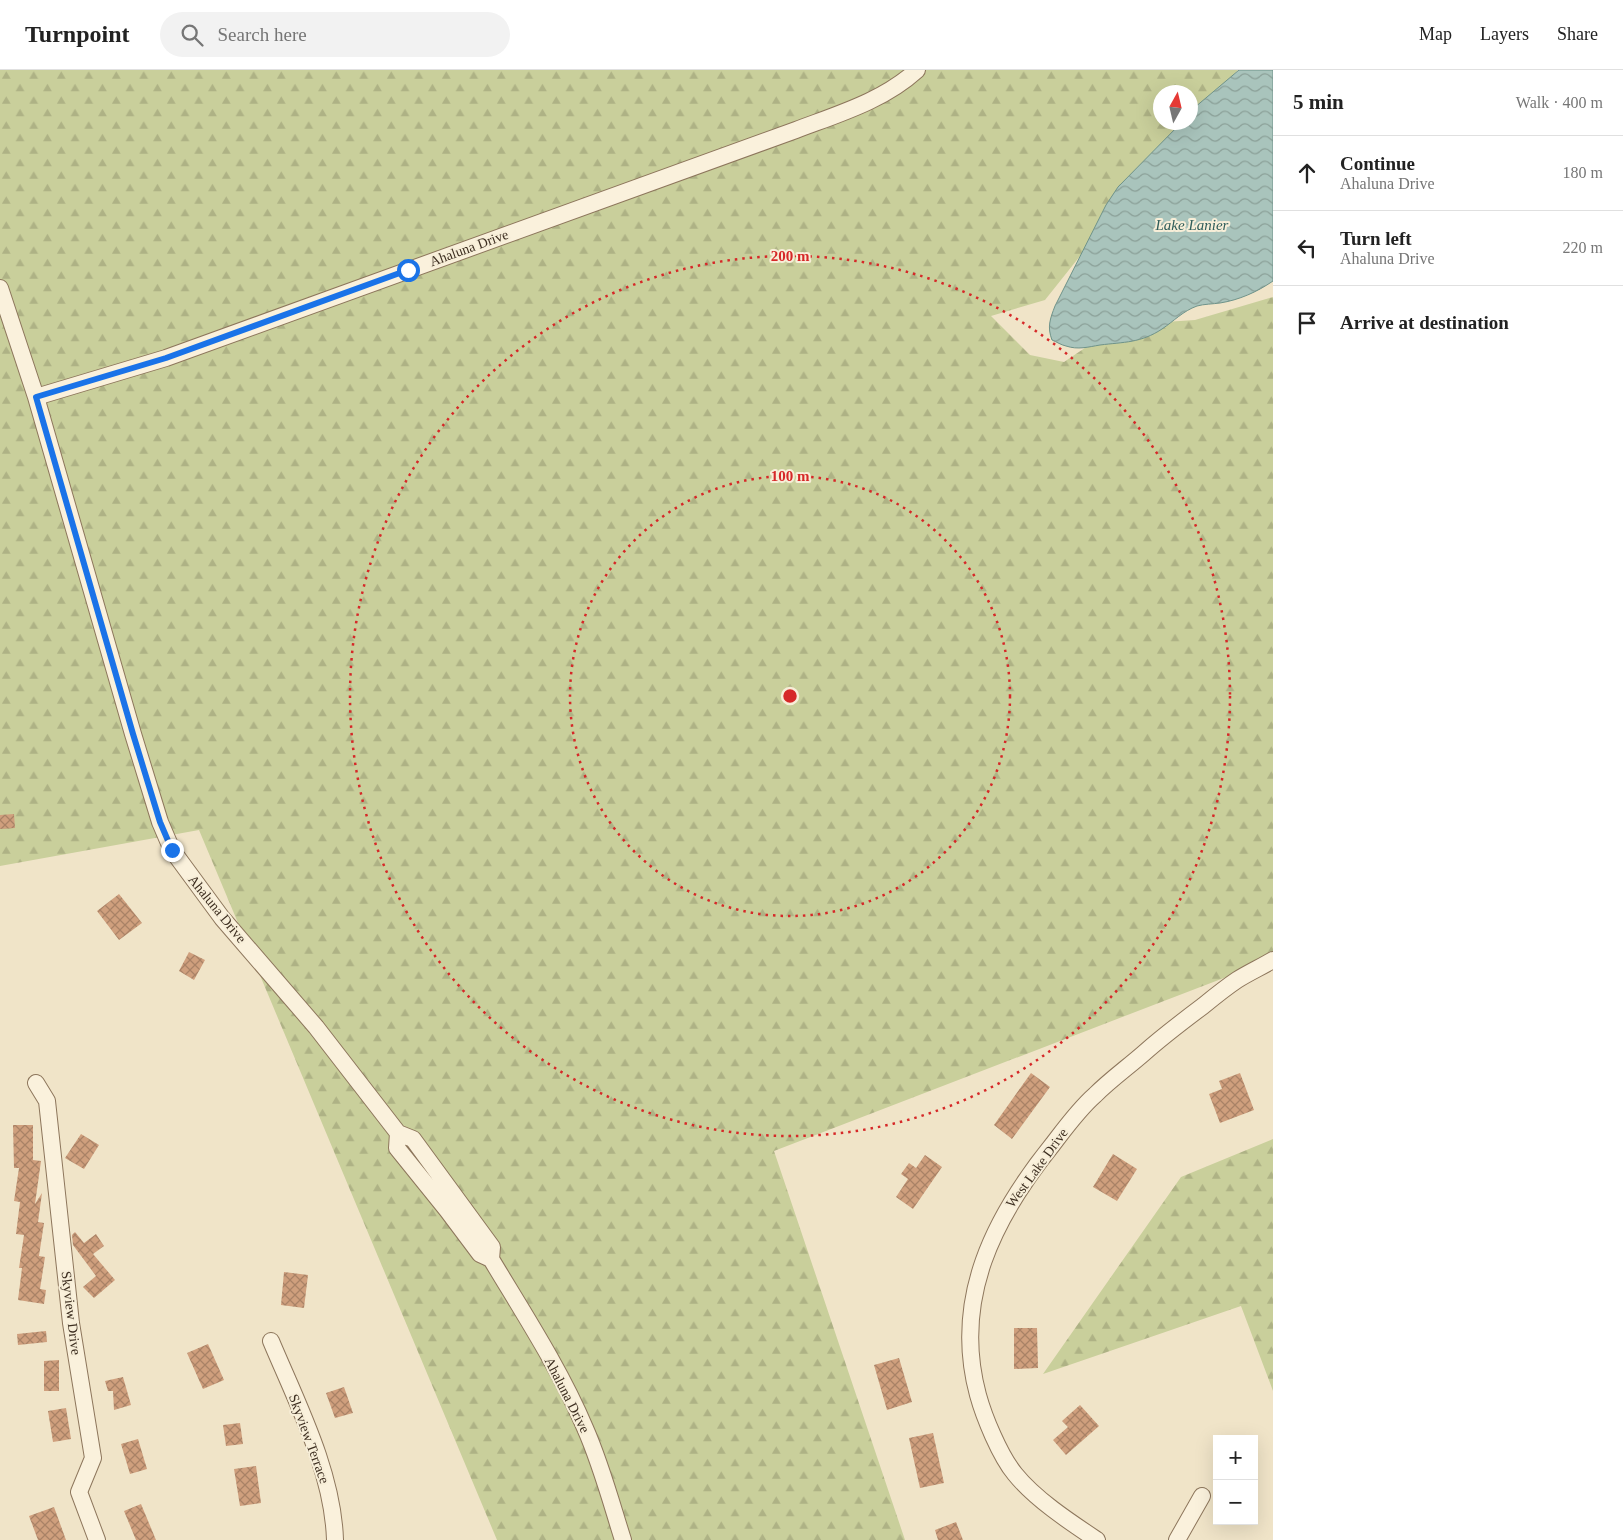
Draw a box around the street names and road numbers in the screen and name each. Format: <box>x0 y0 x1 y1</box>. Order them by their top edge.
street label: Ahaluna Drive <box>428 227 510 269</box>
street label: Ahaluna Drive <box>185 872 249 946</box>
street label: West Lake Drive <box>1003 1125 1071 1211</box>
street label: Skyview Drive <box>58 1270 84 1356</box>
street label: Ahaluna Drive <box>542 1355 592 1435</box>
street label: Skyview Terrace <box>286 1392 332 1486</box>

